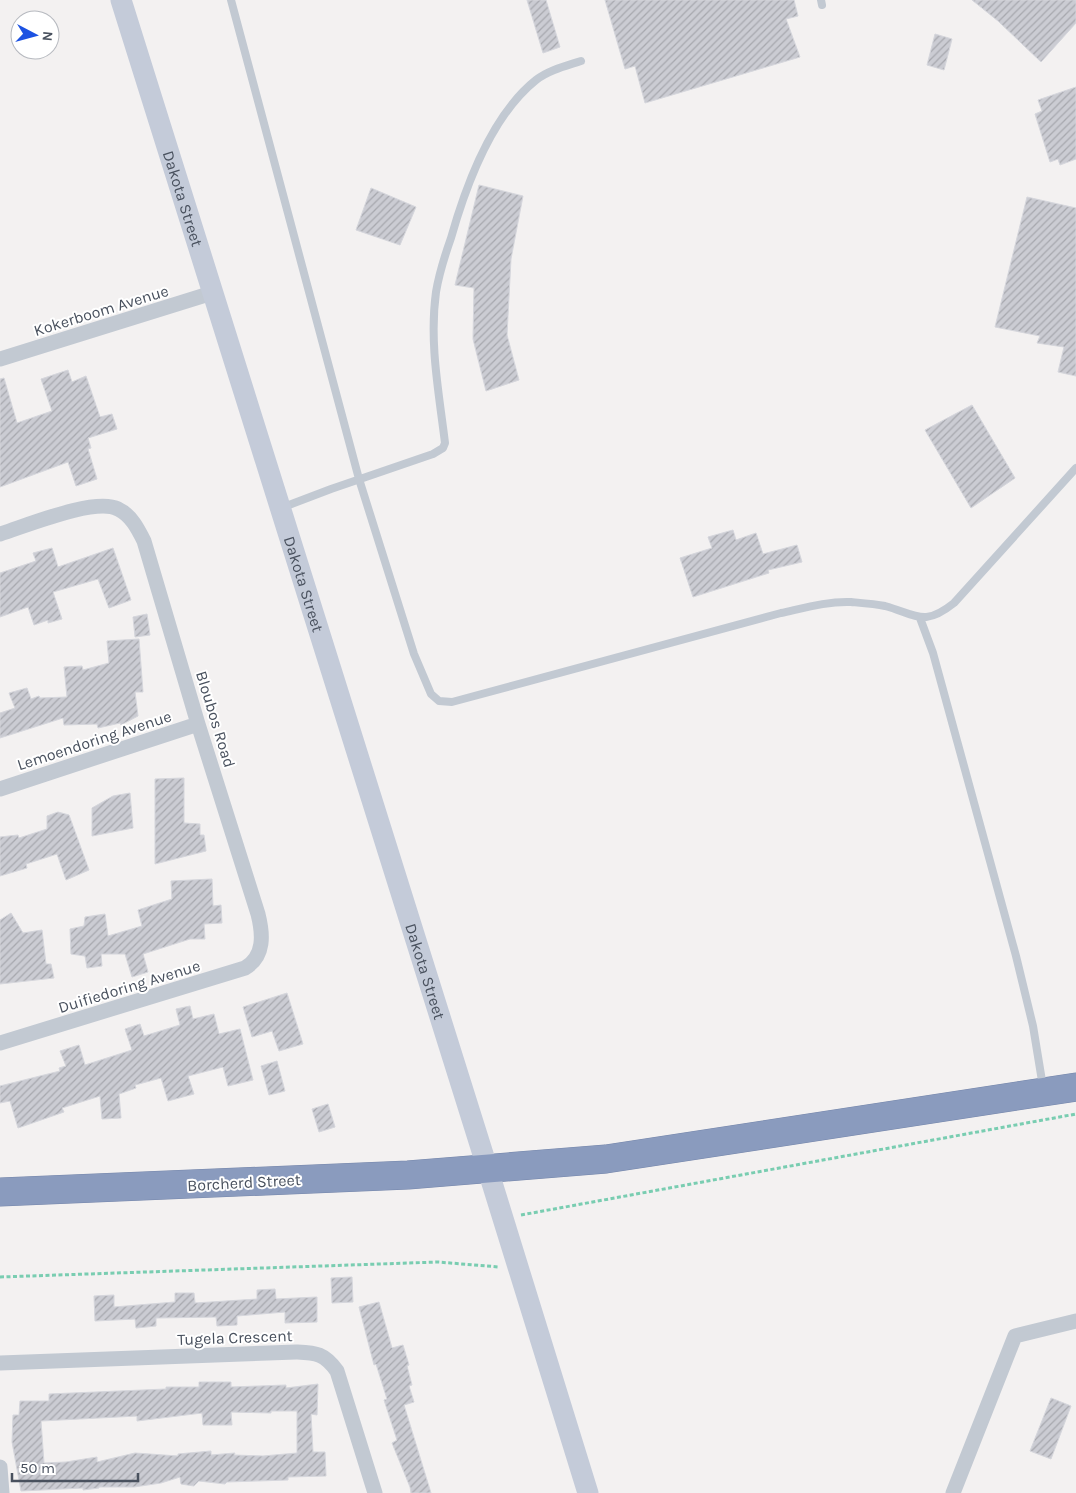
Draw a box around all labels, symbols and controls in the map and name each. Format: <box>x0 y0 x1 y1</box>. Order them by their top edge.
north arrow <box>10 10 60 60</box>
text: N <box>38 30 56 42</box>
street label: Dakota Street <box>159 148 207 249</box>
street label: Kokerboom Avenue <box>31 281 171 340</box>
street label: Dakota Street <box>280 534 328 635</box>
street label: Bloubos Road <box>192 668 239 770</box>
street label: Lemoendoring Avenue <box>15 707 174 774</box>
street label: Dakota Street <box>401 921 449 1022</box>
street label: Duifiedoring Avenue <box>56 956 202 1017</box>
street label: Borcherd Street <box>187 1170 301 1195</box>
street label: Tugela Crescent <box>177 1326 293 1349</box>
scale bar <box>12 1450 139 1482</box>
text: 50 m <box>20 1459 55 1477</box>

